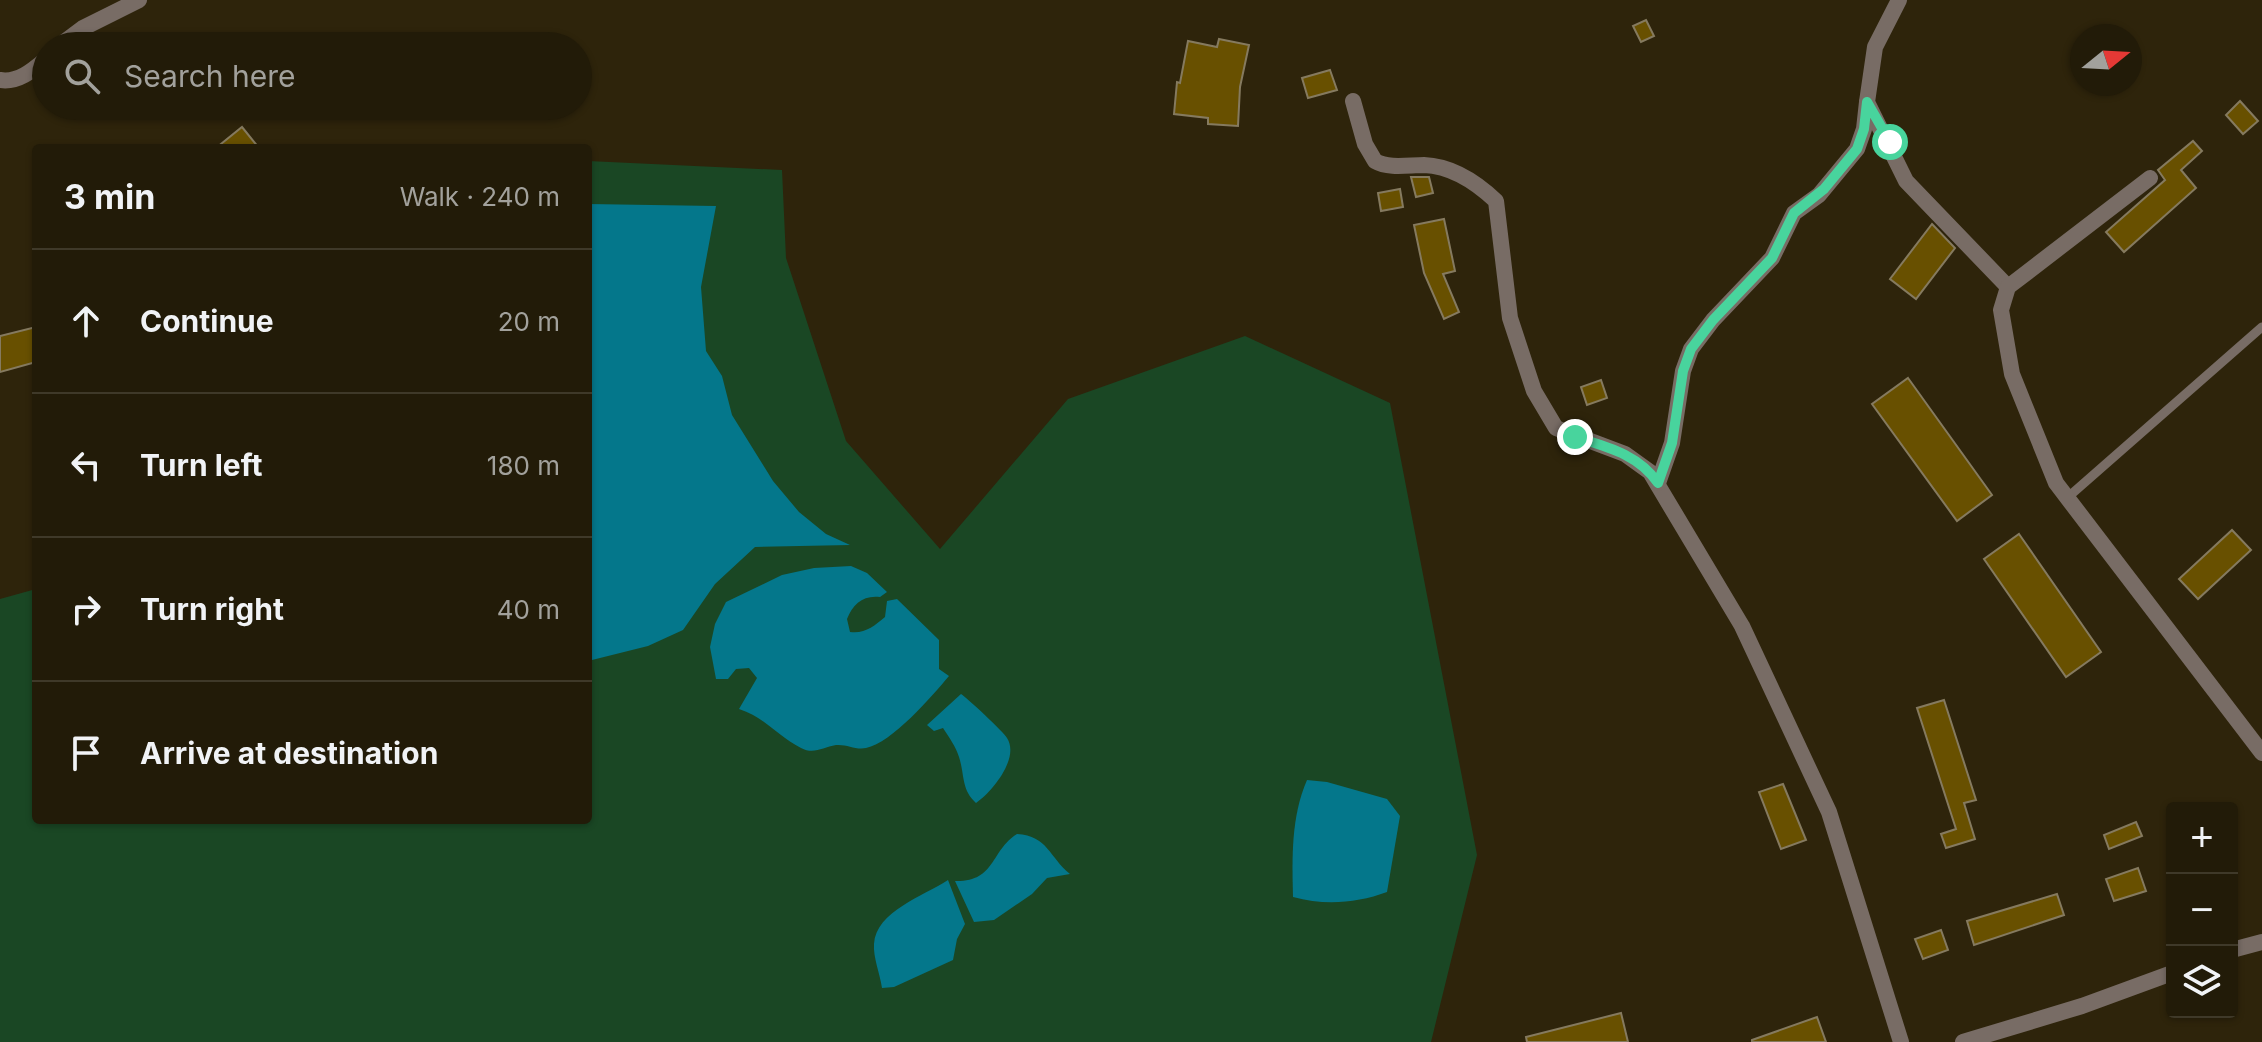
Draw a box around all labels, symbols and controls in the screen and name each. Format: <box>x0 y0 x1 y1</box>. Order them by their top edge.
north arrow <box>2070 24 2142 96</box>
search box <box>32 32 592 120</box>
icon: search <box>60 54 104 98</box>
text: Search here <box>124 58 296 94</box>
route start <box>1872 124 1908 160</box>
text: 3 min <box>64 176 155 217</box>
text: Walk · 240 m <box>400 181 560 212</box>
icon: ahead <box>64 299 108 343</box>
text: Continue <box>140 303 274 339</box>
text: 20 m <box>498 306 560 337</box>
route end <box>1557 419 1593 455</box>
icon: left <box>64 443 108 487</box>
text: Turn left <box>140 447 262 483</box>
text: 180 m <box>487 450 560 481</box>
icon: right <box>64 587 108 631</box>
text: Turn right <box>140 591 284 627</box>
text: 40 m <box>497 594 560 625</box>
icon: arrive <box>64 731 108 775</box>
text: Arrive at destination <box>140 735 438 771</box>
map controls <box>2166 802 2238 1018</box>
button: + <box>2166 802 2238 874</box>
button: − <box>2166 874 2238 946</box>
button: layers <box>2166 946 2238 1018</box>

